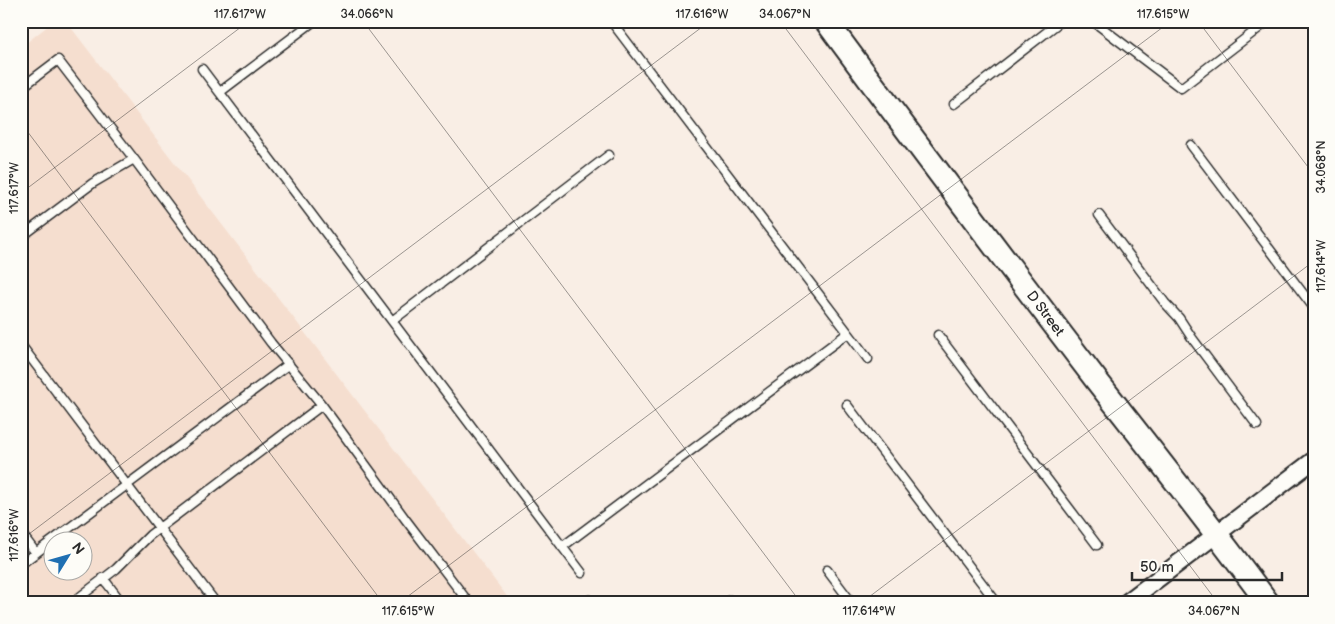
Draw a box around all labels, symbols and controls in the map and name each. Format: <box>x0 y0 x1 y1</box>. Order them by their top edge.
text: 117.617°W <box>214 7 266 22</box>
text: 34.066°N <box>340 7 394 22</box>
text: 117.616°W <box>675 7 729 22</box>
text: 34.067°N <box>759 7 811 22</box>
text: 117.615°W <box>1137 7 1189 22</box>
text: 34.068°N <box>1314 141 1329 193</box>
text: 117.617°W <box>7 162 22 214</box>
text: 117.614°W <box>1314 240 1329 292</box>
street label: D Street <box>1023 287 1069 340</box>
text: 117.616°W <box>7 508 22 562</box>
north arrow <box>42 532 92 582</box>
text: N <box>68 539 88 558</box>
scale bar <box>1132 549 1282 581</box>
text: 50 m <box>1140 558 1174 577</box>
text: 117.615°W <box>382 604 434 619</box>
text: 117.614°W <box>843 604 895 619</box>
text: 34.067°N <box>1188 604 1240 619</box>

